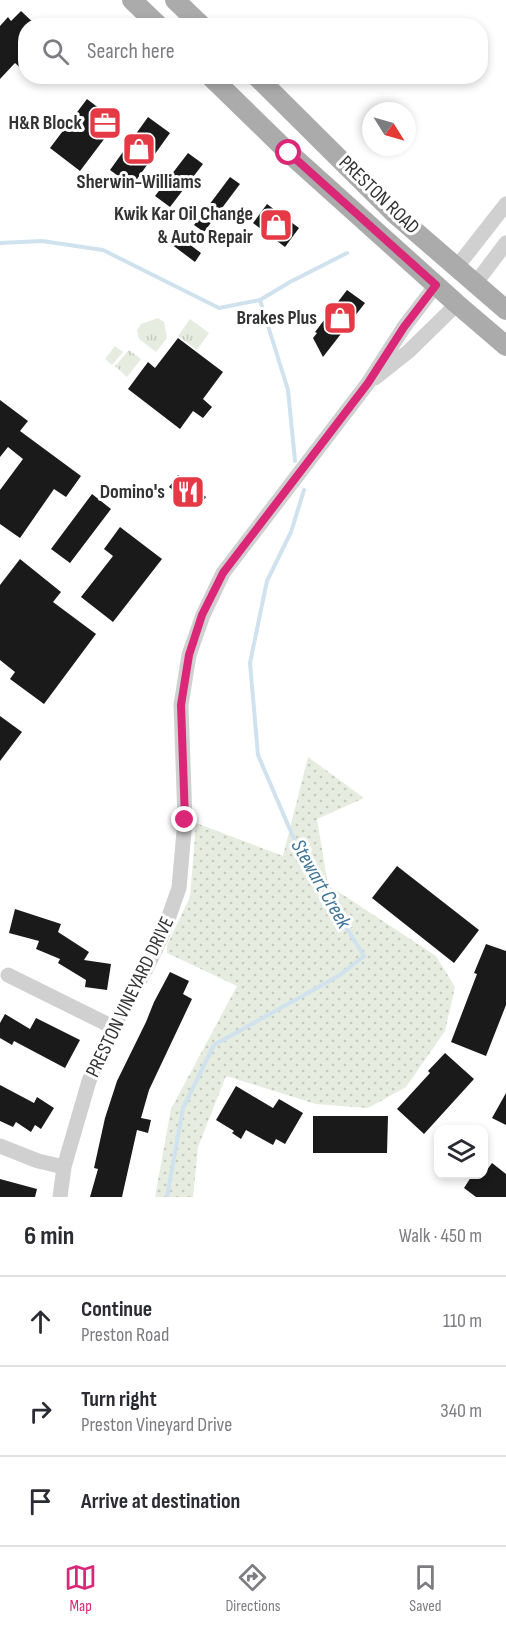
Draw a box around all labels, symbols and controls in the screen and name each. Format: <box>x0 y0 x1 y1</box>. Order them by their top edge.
search box <box>18 18 488 84</box>
icon: search <box>39 35 72 68</box>
text: Search here <box>87 38 174 65</box>
north arrow <box>362 102 416 156</box>
office icon: H&R Block <box>87 105 123 141</box>
place label: H&R Block <box>9 111 83 135</box>
shop icon: Sherwin-Williams <box>121 131 157 167</box>
route start <box>275 139 301 165</box>
street label: PRESTON ROAD <box>334 151 424 239</box>
place label: Sherwin-Williams <box>77 170 202 194</box>
place label: Kwik Kar Oil Change & Auto Repair <box>114 202 253 249</box>
shop icon: Kwik Kar Oil Change & Auto Repair <box>258 207 294 243</box>
shop icon: Brakes Plus <box>322 300 358 336</box>
place label: Brakes Plus <box>236 306 317 330</box>
restaurant icon: Domino's <box>170 474 206 510</box>
place label: Domino's <box>100 480 165 504</box>
route end <box>171 806 197 832</box>
water label: Stewart Creek <box>286 835 357 934</box>
street label: PRESTON VINEYARD DRIVE <box>81 913 179 1081</box>
map controls <box>434 1125 488 1179</box>
button: layers <box>434 1125 488 1179</box>
text: 6 min <box>24 1221 74 1252</box>
text: Walk · 450 m <box>399 1224 482 1248</box>
text: Continue <box>81 1296 152 1323</box>
icon: ahead <box>24 1305 57 1338</box>
text: 110 m <box>443 1309 482 1333</box>
text: Preston Road <box>81 1323 169 1347</box>
text: Turn right <box>81 1386 157 1413</box>
icon: right <box>24 1395 57 1428</box>
text: 340 m <box>440 1399 482 1423</box>
text: Preston Vineyard Drive <box>81 1413 232 1437</box>
icon: arrive <box>24 1485 57 1518</box>
text: Arrive at destination <box>81 1488 240 1515</box>
tab: Map <box>64 1561 97 1616</box>
tab: Directions <box>225 1561 281 1616</box>
tab: Saved <box>409 1561 442 1616</box>

